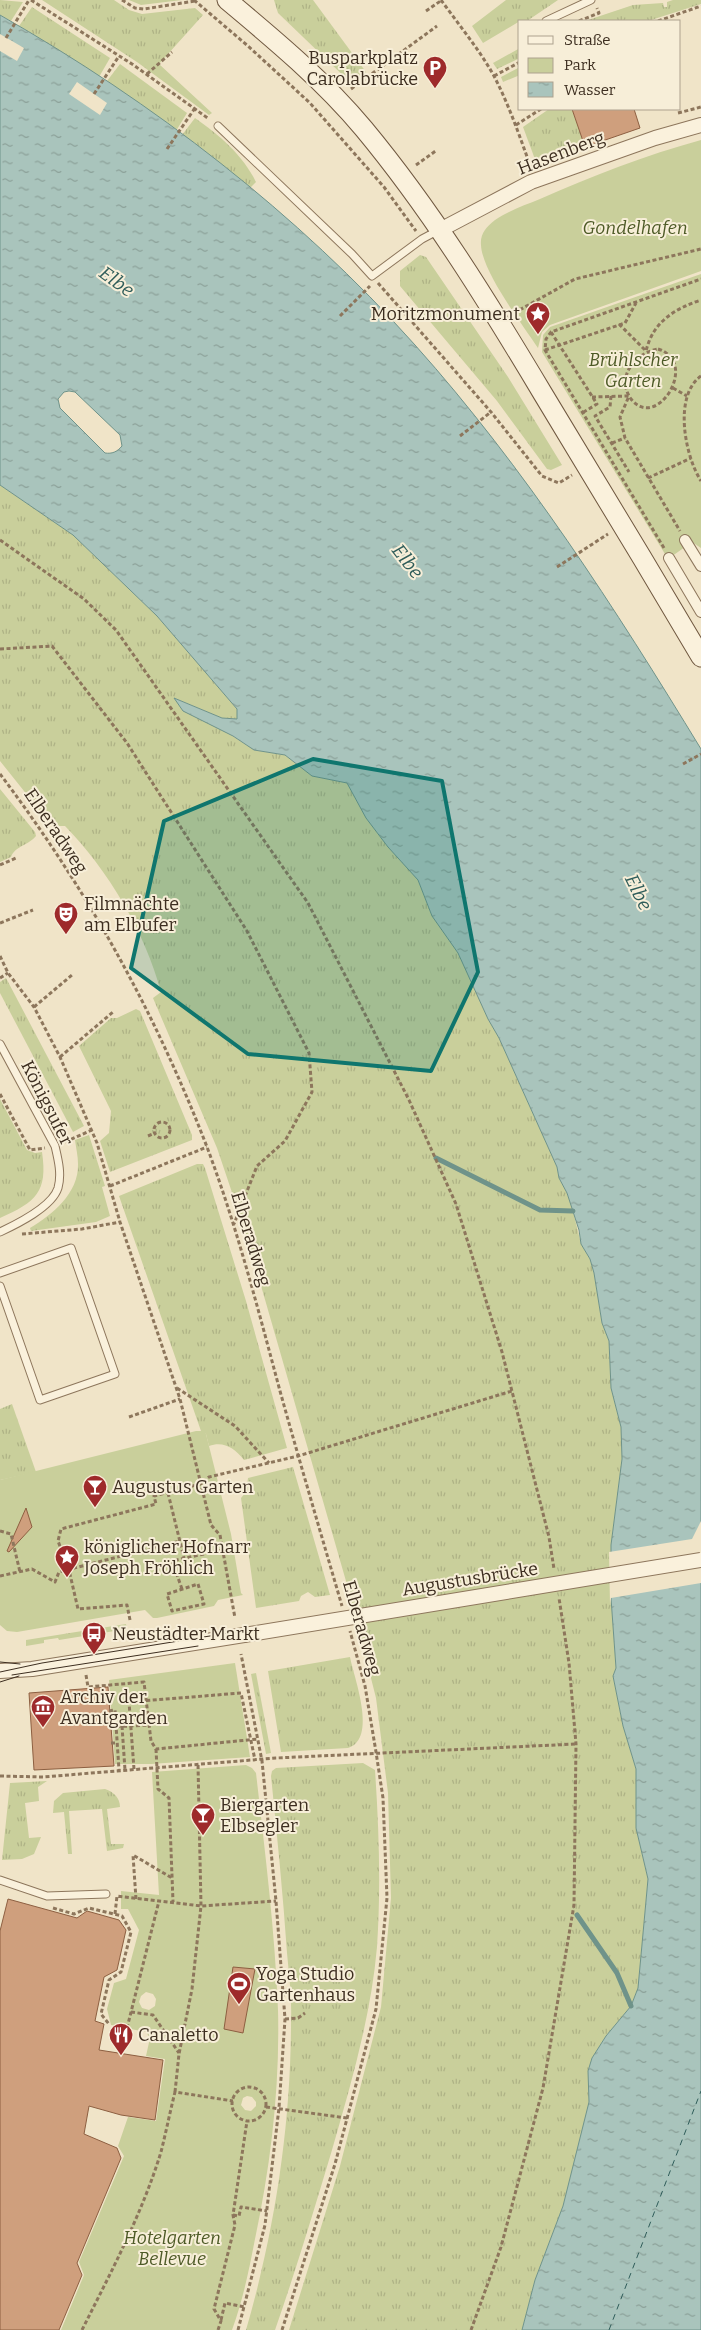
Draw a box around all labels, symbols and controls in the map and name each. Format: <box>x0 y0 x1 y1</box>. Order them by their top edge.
legend <box>518 20 681 110</box>
text: Straße <box>564 31 610 49</box>
place label: Busparkplatz Carolabrücke <box>306 47 418 90</box>
parking icon: Busparkplatz Carolabrücke <box>422 55 448 89</box>
text: Park <box>564 56 596 74</box>
text: Wasser <box>564 81 616 99</box>
street label: Hasenberg <box>514 126 608 180</box>
park label: Gondelhafen <box>582 217 688 239</box>
water label: Elbe <box>95 261 139 302</box>
place icon: Moritzmonument <box>525 301 551 335</box>
place label: Moritzmonument <box>371 303 520 325</box>
park label: Brühlscher Garten <box>589 349 678 392</box>
water label: Elbe <box>387 540 428 583</box>
street label: Elberadweg <box>19 784 93 878</box>
water label: Elbe <box>620 870 657 914</box>
place label: Filmnächte am Elbufer <box>84 893 179 936</box>
theatre icon: Filmnächte am Elbufer <box>53 901 79 935</box>
street label: Königsufer <box>16 1057 78 1149</box>
street label: Elberadweg <box>226 1189 276 1289</box>
bar icon: Augustus Garten <box>82 1474 108 1508</box>
place label: Augustus Garten <box>112 1476 254 1498</box>
place label: königlicher Hofnarr Joseph Fröhlich <box>83 1536 250 1579</box>
place icon: königlicher Hofnarr Joseph Fröhlich <box>54 1544 80 1578</box>
street label: Augustusbrücke <box>400 1557 540 1601</box>
street label: Elberadweg <box>338 1578 386 1678</box>
bus stop icon: Neustädter Markt <box>81 1621 107 1655</box>
place label: Neustädter Markt <box>112 1623 260 1645</box>
place label: Archiv der Avantgarden <box>60 1686 168 1729</box>
museum icon: Archiv der Avantgarden <box>30 1694 56 1728</box>
place label: Biergarten Elbsegler <box>220 1794 310 1837</box>
bar icon: Biergarten Elbsegler <box>190 1802 216 1836</box>
place label: Yoga Studio Gartenhaus <box>256 1963 355 2006</box>
sports icon: Yoga Studio Gartenhaus <box>226 1971 252 2005</box>
restaurant icon: Canaletto <box>108 2022 134 2056</box>
place label: Canaletto <box>138 2024 219 2046</box>
park label: Hotelgarten Bellevue <box>123 2227 221 2270</box>

